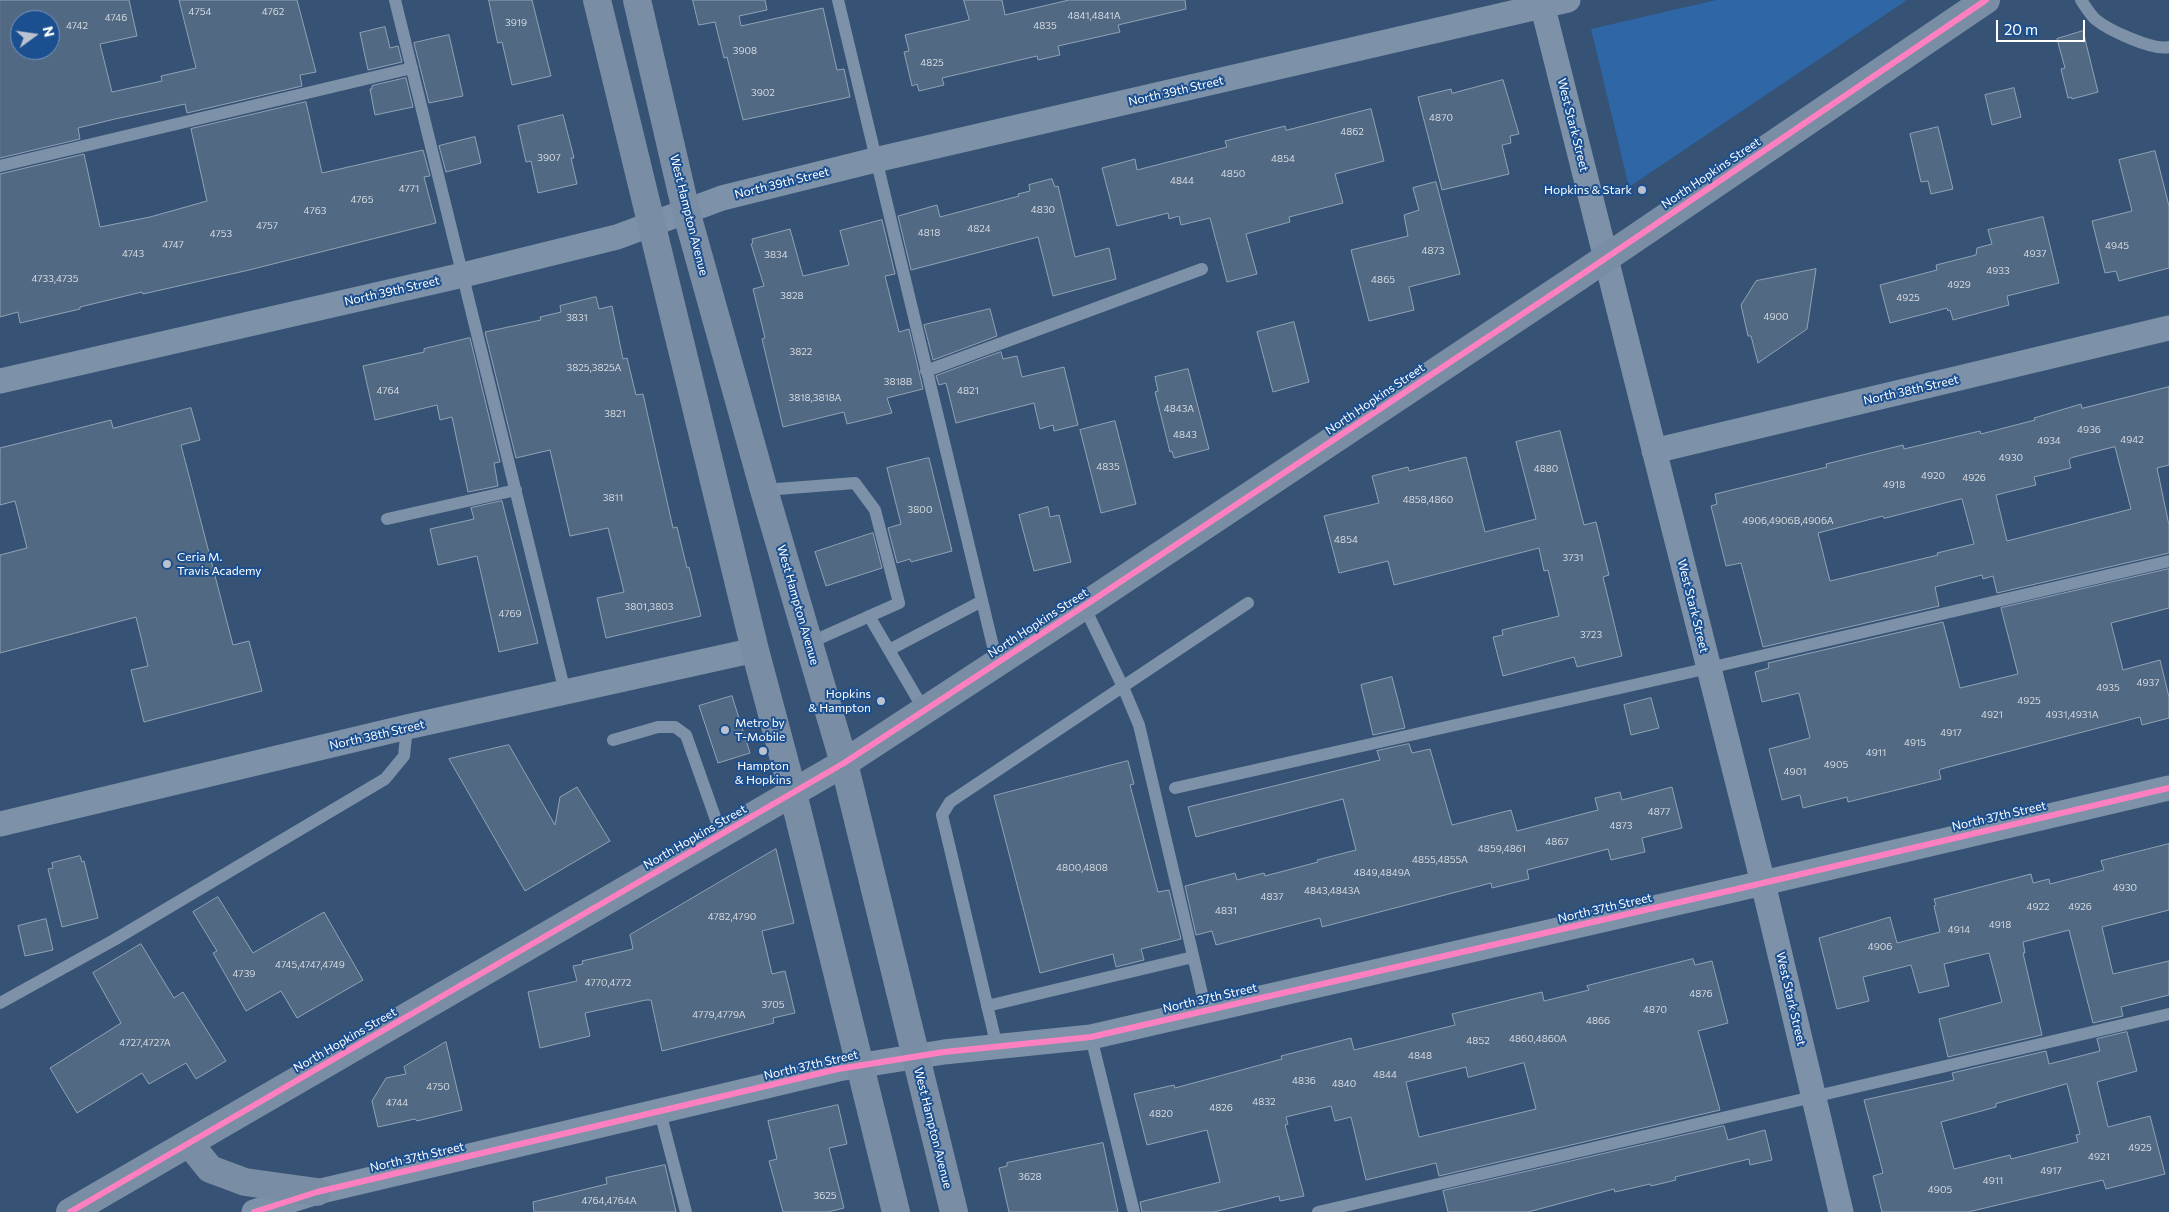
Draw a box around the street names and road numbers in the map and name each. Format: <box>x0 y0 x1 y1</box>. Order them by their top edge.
street label: North 39th Street <box>1127 73 1225 109</box>
street label: West Stark Street <box>1554 77 1592 173</box>
street label: North Hopkins Street <box>1659 134 1763 212</box>
street label: West Hampton Avenue <box>667 153 711 277</box>
street label: North 39th Street <box>733 164 831 202</box>
street label: North 39th Street <box>343 273 441 309</box>
street label: North Hopkins Street <box>1323 360 1427 438</box>
street label: North 38th Street <box>1862 372 1960 408</box>
street label: West Hampton Avenue <box>774 543 822 667</box>
street label: West Stark Street <box>1674 558 1712 654</box>
street label: North Hopkins Street <box>985 585 1091 661</box>
street label: North 38th Street <box>328 717 426 753</box>
street label: North 37th Street <box>1950 798 2048 834</box>
street label: North Hopkins Street <box>641 802 749 872</box>
street label: North 37th Street <box>1556 890 1654 926</box>
street label: West Stark Street <box>1773 951 1809 1047</box>
street label: North 37th Street <box>1161 980 1259 1016</box>
street label: North Hopkins Street <box>291 1005 399 1075</box>
street label: North 37th Street <box>762 1047 860 1083</box>
street label: West Hampton Avenue <box>911 1066 955 1190</box>
street label: North 37th Street <box>368 1139 466 1175</box>

